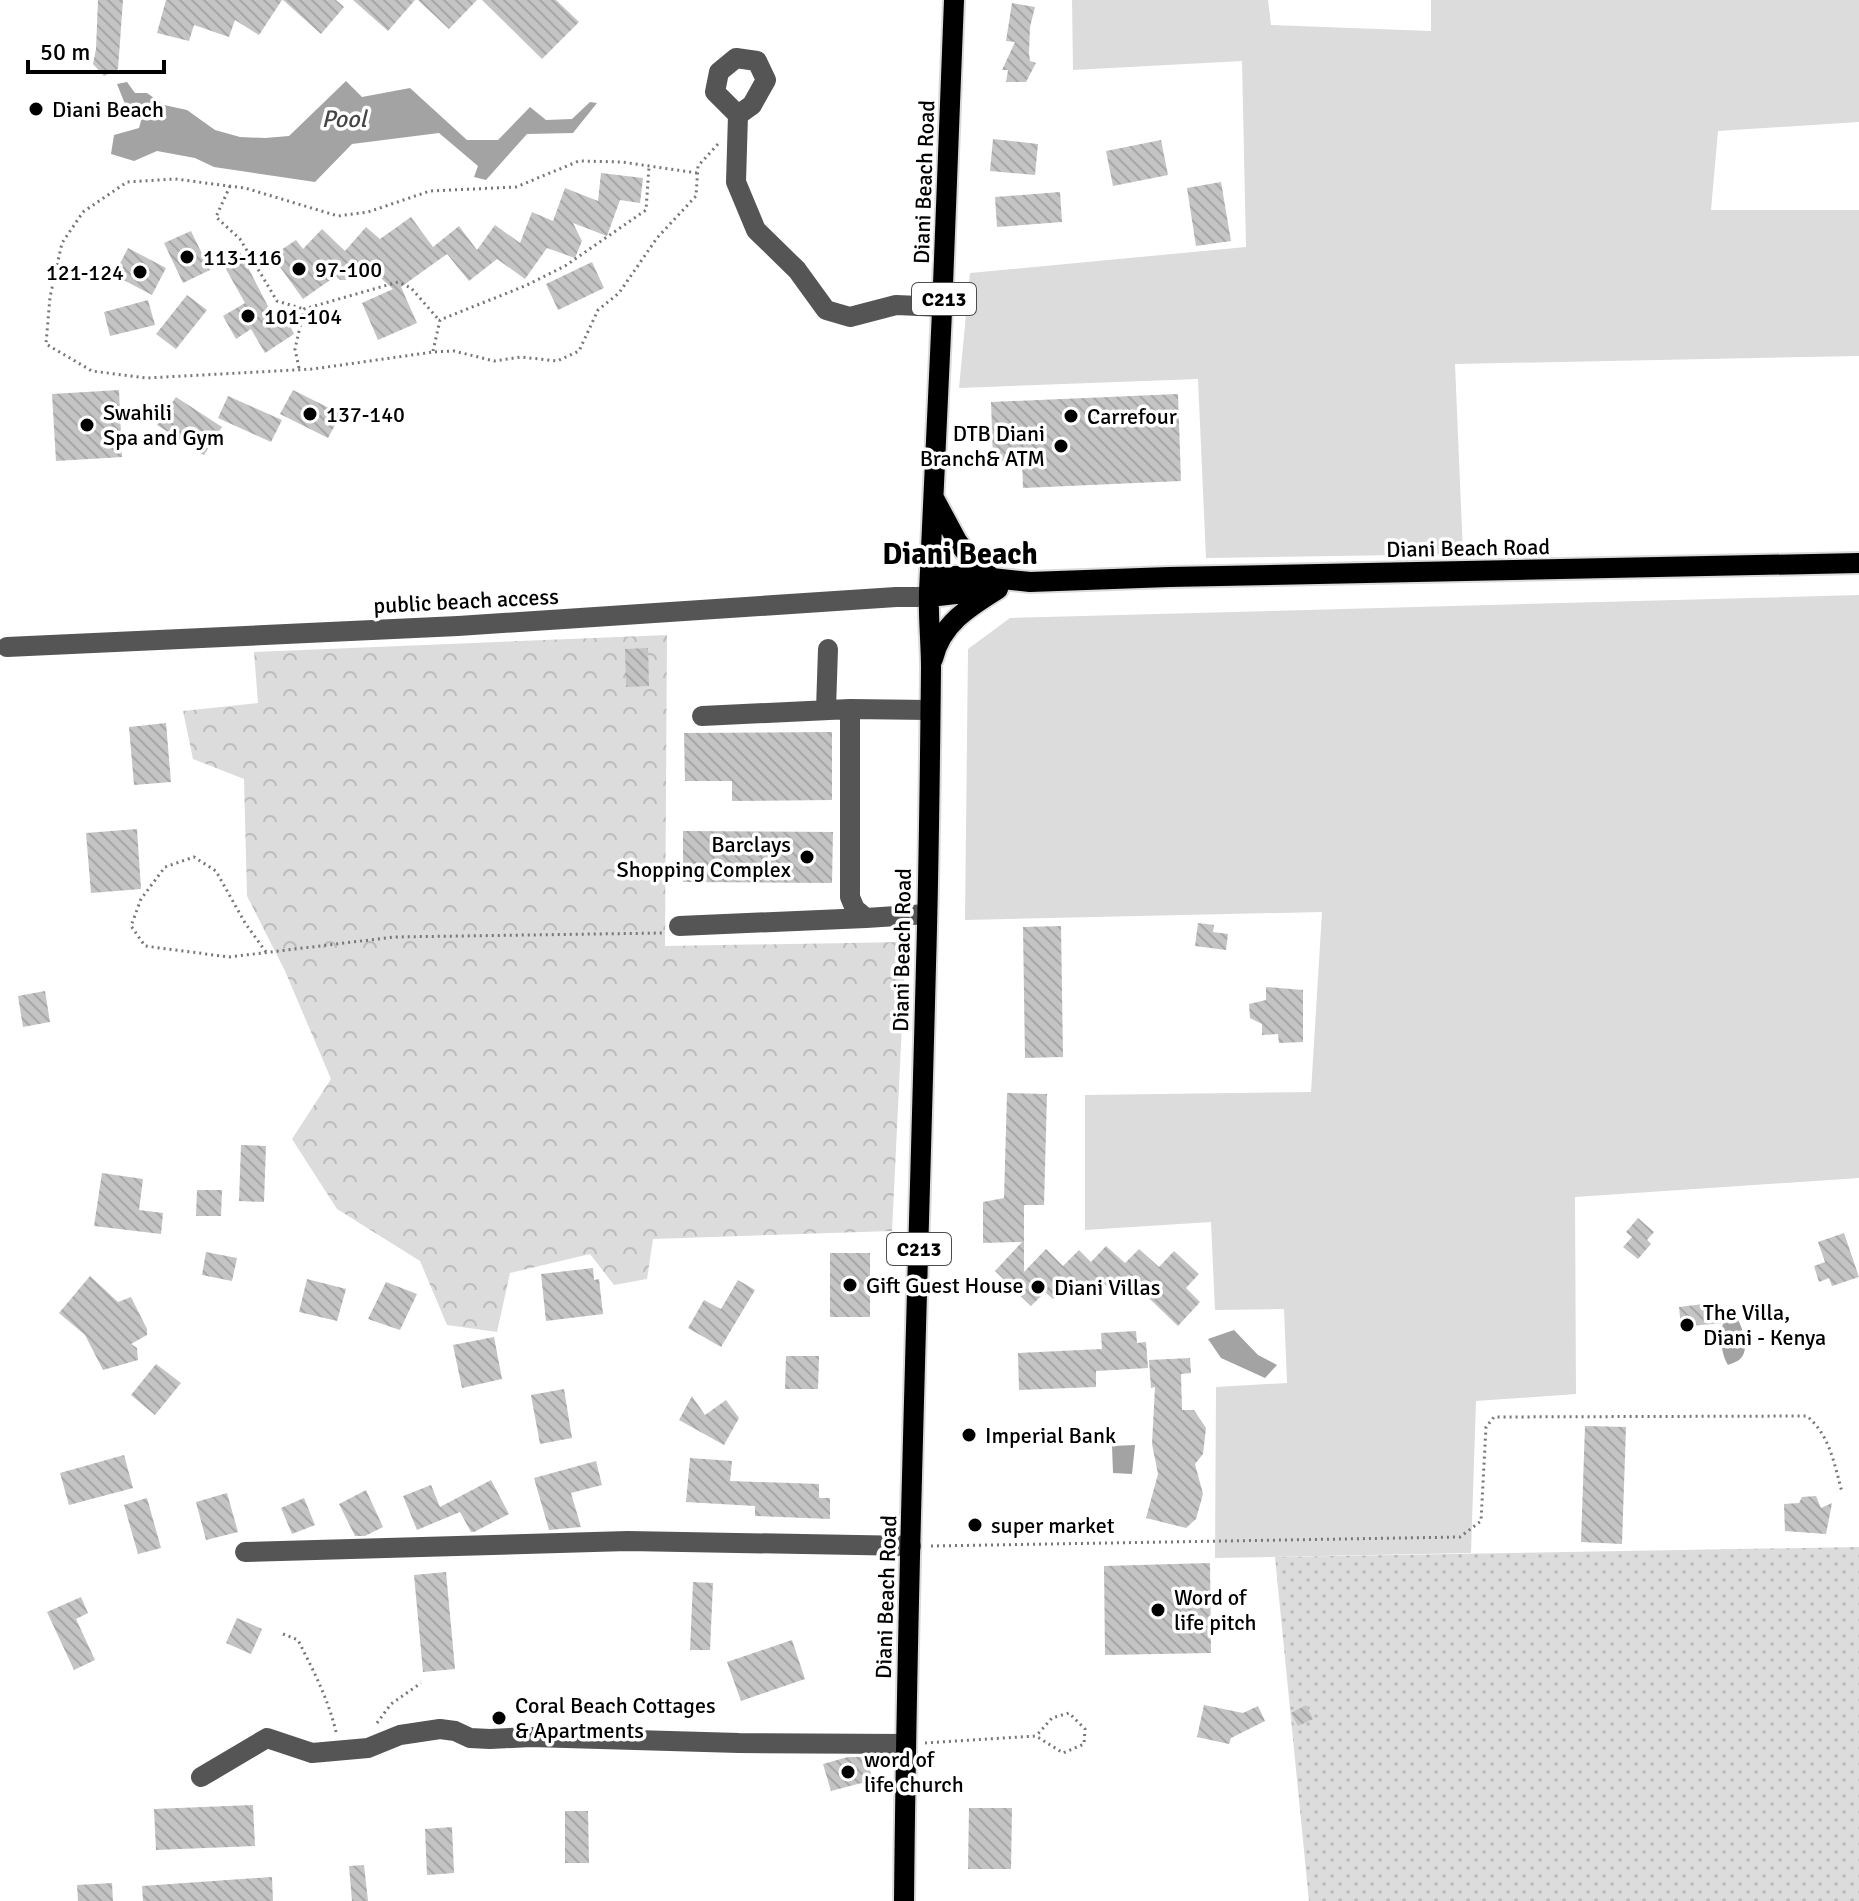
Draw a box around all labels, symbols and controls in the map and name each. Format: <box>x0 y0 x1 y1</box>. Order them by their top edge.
scale bar <box>28 24 164 74</box>
text: 50 m <box>40 37 90 67</box>
place label: Diani Beach <box>52 96 164 123</box>
marker: Diani Beach <box>27 100 45 118</box>
street label: Diani Beach Road <box>908 100 940 264</box>
water label: Pool <box>322 104 368 134</box>
place label: 113-116 <box>203 244 282 271</box>
marker: 113-116 <box>178 248 196 266</box>
place label: 97-100 <box>315 256 382 283</box>
place label: 121-124 <box>46 259 124 286</box>
marker: 97-100 <box>290 260 308 278</box>
marker: 121-124 <box>131 263 149 281</box>
road number: C213 <box>912 283 976 315</box>
place label: 101-104 <box>264 303 342 330</box>
marker: 101-104 <box>239 307 257 325</box>
place label: Swahili Spa and Gym <box>103 399 224 451</box>
place label: 137-140 <box>326 401 405 428</box>
place label: Carrefour <box>1087 403 1177 430</box>
marker: 137-140 <box>301 405 319 423</box>
marker: Carrefour <box>1062 407 1080 425</box>
marker: Swahili Spa and Gym <box>78 416 96 434</box>
place label: DTB Diani Branch& ATM <box>920 420 1045 472</box>
marker: DTB Diani Branch& ATM <box>1052 437 1070 455</box>
street label: Diani Beach Road <box>1386 533 1550 563</box>
district label: Diani Beach <box>882 536 1038 573</box>
street label: public beach access <box>373 583 559 619</box>
place label: Barclays Shopping Complex <box>616 831 791 883</box>
marker: Barclays Shopping Complex <box>798 848 816 866</box>
street label: Diani Beach Road <box>887 868 917 1032</box>
road number: C213 <box>887 1233 951 1265</box>
place label: Gift Guest House <box>866 1272 1023 1299</box>
place label: Diani Villas <box>1054 1274 1160 1301</box>
marker: Gift Guest House <box>841 1276 859 1294</box>
marker: Diani Villas <box>1029 1278 1047 1296</box>
place label: The Villa, Diani - Kenya <box>1703 1299 1826 1351</box>
marker: The Villa, Diani - Kenya <box>1678 1316 1696 1334</box>
place label: Imperial Bank <box>985 1422 1116 1449</box>
marker: Imperial Bank <box>960 1426 978 1444</box>
place label: super market <box>991 1512 1115 1539</box>
street label: Diani Beach Road <box>870 1515 902 1679</box>
marker: super market <box>966 1516 984 1534</box>
place label: Word of life pitch <box>1174 1584 1257 1636</box>
marker: Word of life pitch <box>1149 1601 1167 1619</box>
place label: Coral Beach Cottages & Apartments <box>515 1692 716 1744</box>
marker: Coral Beach Cottages & Apartments <box>490 1709 508 1727</box>
place label: word of life church <box>864 1746 964 1798</box>
marker: word of life church <box>839 1763 857 1781</box>

